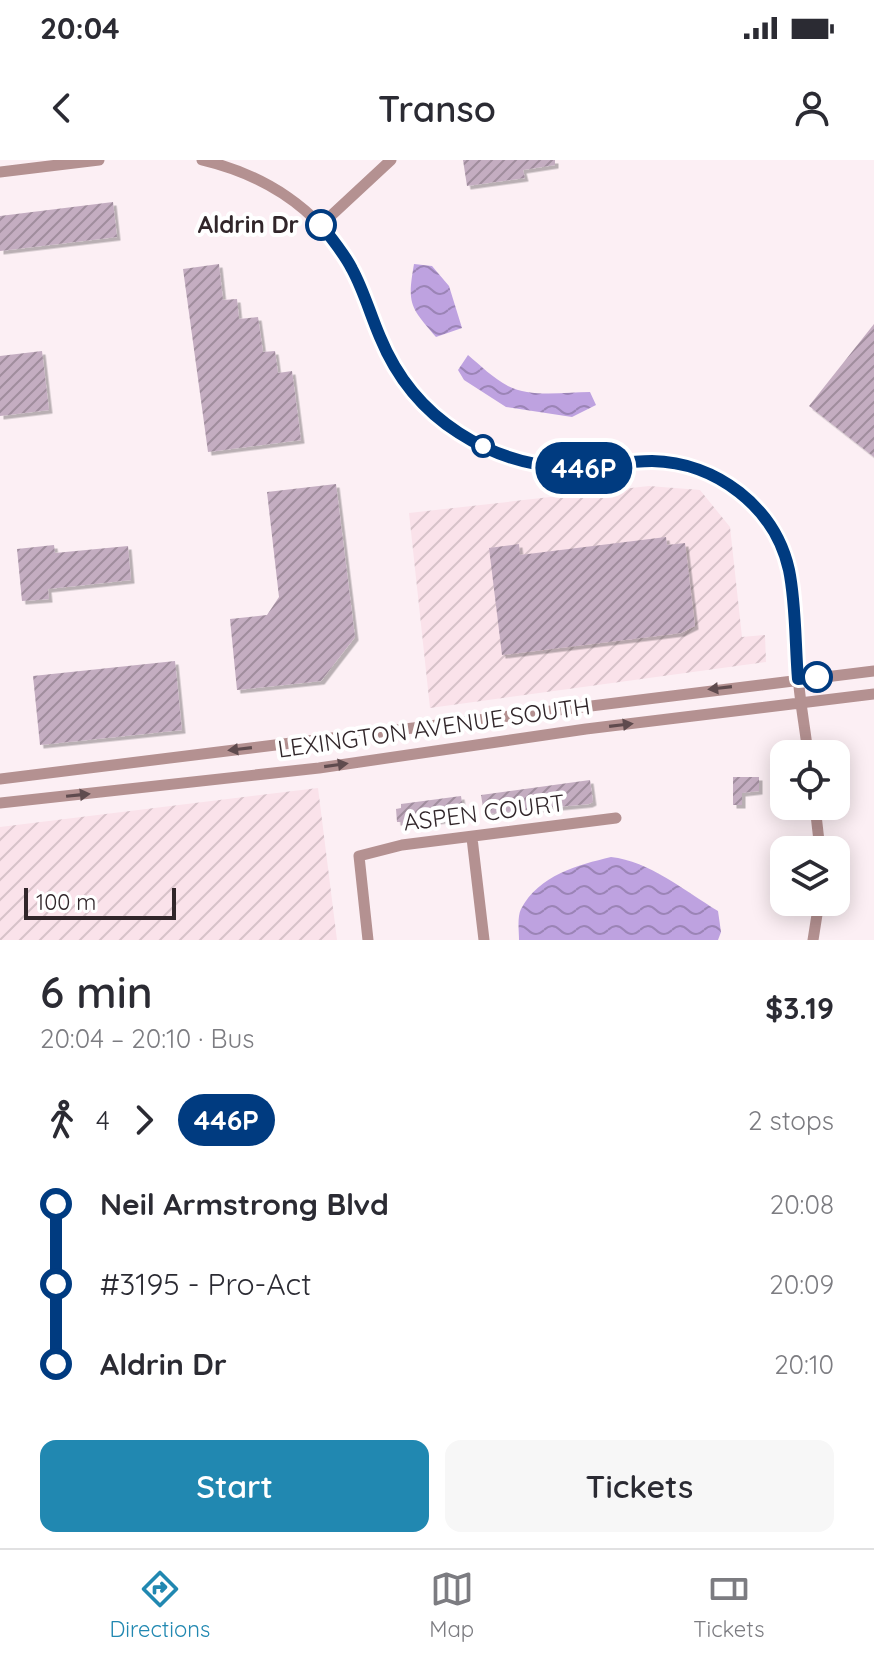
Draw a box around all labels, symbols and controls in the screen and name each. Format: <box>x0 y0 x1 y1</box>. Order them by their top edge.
text: 20:04 <box>40 9 120 47</box>
icon: back <box>40 86 84 130</box>
text: Transo <box>378 86 496 131</box>
icon: person <box>790 86 834 130</box>
place label: Aldrin Dr <box>198 209 299 239</box>
marker: Aldrin Dr <box>306 210 336 240</box>
unlabelled marker <box>472 435 494 457</box>
line badge: 446P <box>528 442 640 494</box>
text: 446P <box>551 450 617 485</box>
unlabelled marker <box>802 662 832 692</box>
one-way arrow <box>708 682 733 695</box>
street label: LEXINGTON AVENUE SOUTH <box>276 690 592 764</box>
one-way arrow <box>609 718 634 731</box>
map controls <box>770 740 850 916</box>
button: locate <box>770 740 850 820</box>
one-way arrow <box>227 743 252 756</box>
one-way arrow <box>324 758 349 771</box>
street label: ASPEN COURT <box>401 787 566 837</box>
one-way arrow <box>65 788 90 801</box>
button: layers <box>770 836 850 916</box>
scale bar <box>24 884 176 920</box>
text: 100 m <box>36 888 96 916</box>
text: 6 min <box>40 964 153 1019</box>
text: $3.19 <box>765 989 834 1027</box>
text: 20:04 – 20:10 · Bus <box>40 1022 254 1055</box>
icon: walk <box>40 1098 84 1142</box>
icon: forward <box>122 1098 166 1142</box>
text: 446P <box>194 1102 259 1137</box>
text: 4 <box>96 1104 110 1137</box>
text: 2 stops <box>748 1104 834 1137</box>
text: Neil Armstrong Blvd <box>100 1185 389 1223</box>
text: 20:08 <box>770 1188 834 1221</box>
text: #3195 - Pro-Act <box>100 1265 311 1303</box>
text: 20:09 <box>769 1268 834 1301</box>
text: Aldrin Dr <box>100 1345 227 1383</box>
text: 20:10 <box>774 1348 834 1381</box>
button: Start <box>40 1440 429 1532</box>
button: Tickets <box>445 1440 834 1532</box>
tab: Directions <box>109 1567 210 1643</box>
tab: Map <box>429 1567 474 1643</box>
tab: Tickets <box>693 1567 764 1643</box>

